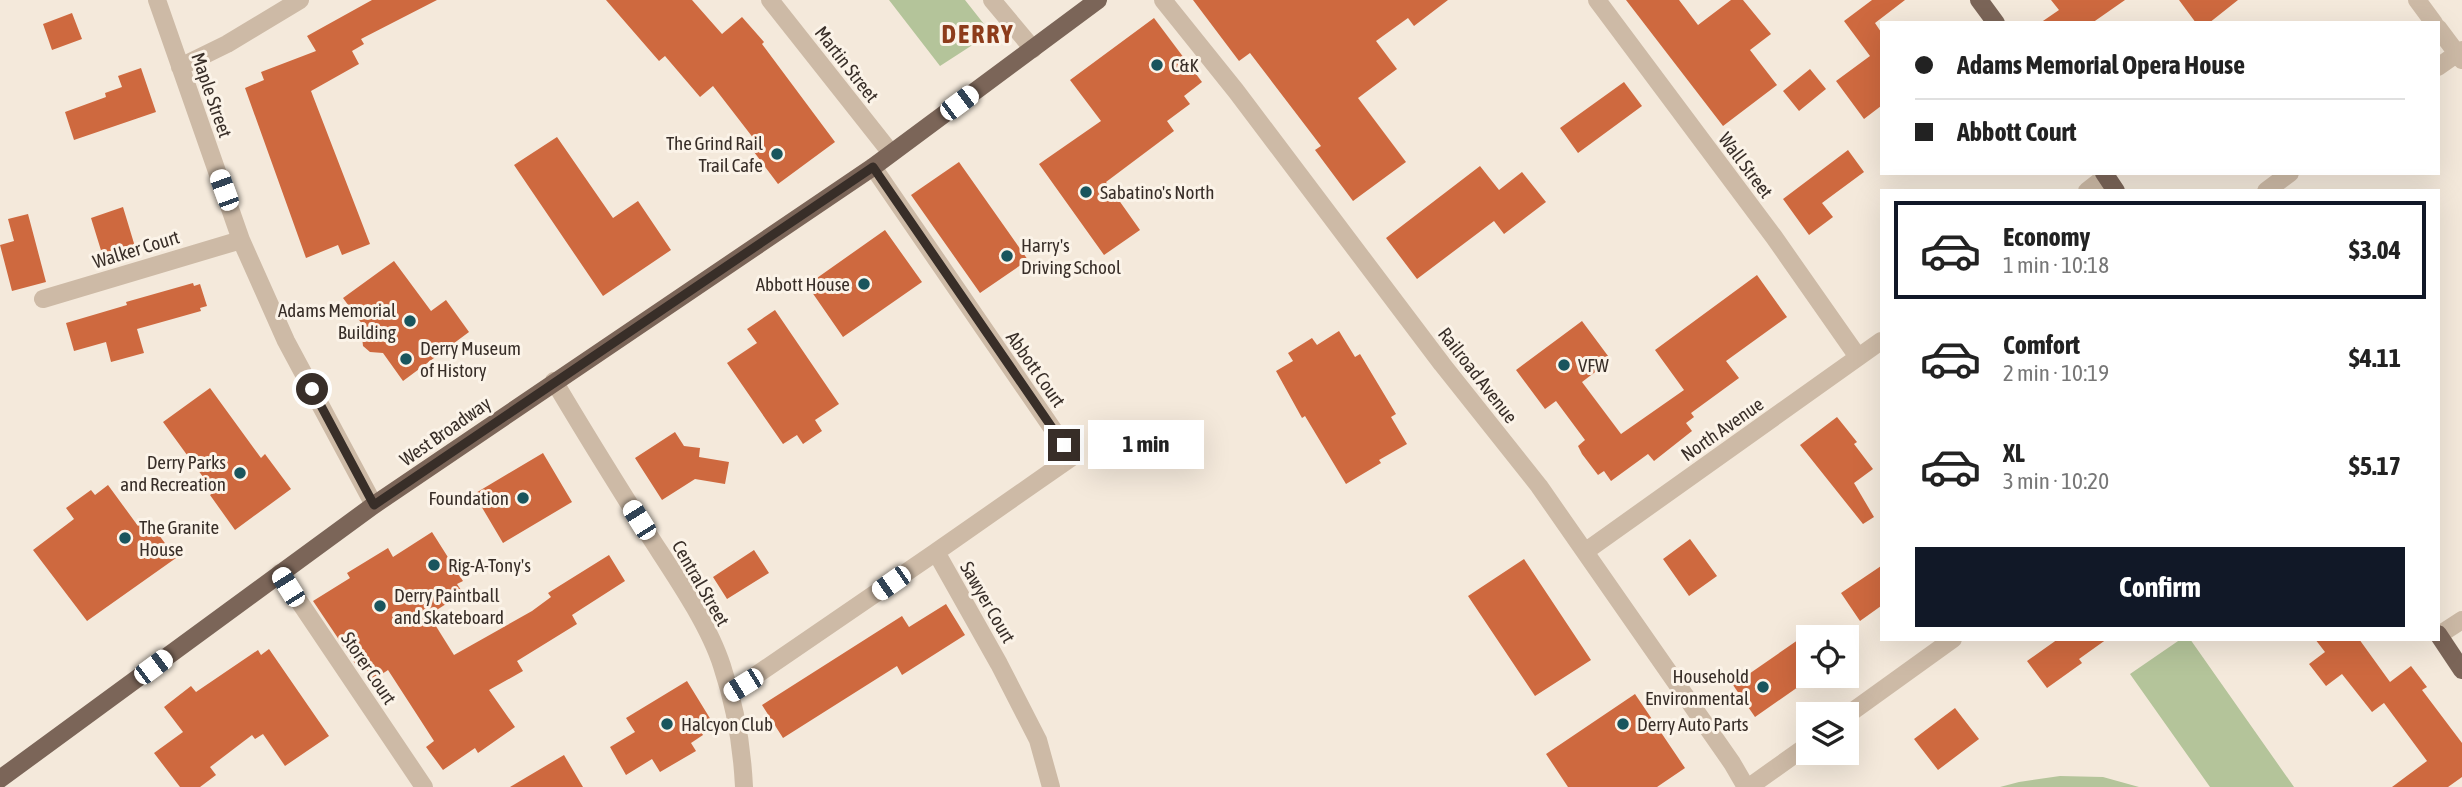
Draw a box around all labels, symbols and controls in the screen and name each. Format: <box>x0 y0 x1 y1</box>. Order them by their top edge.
district label: DERRY <box>942 19 1014 49</box>
street label: Martin Street <box>811 22 883 106</box>
street label: Maple Street <box>187 50 237 140</box>
text: Adams Memorial Opera House <box>1957 50 2245 80</box>
place label: C&K <box>1171 54 1199 76</box>
marker: C&K <box>1149 57 1165 73</box>
car <box>936 82 983 124</box>
text: Abbott Court <box>1957 117 2077 147</box>
street label: Wall Street <box>1714 128 1778 202</box>
place label: The Grind Rail Trail Cafe <box>666 132 763 176</box>
marker: The Grind Rail Trail Cafe <box>769 146 785 162</box>
car <box>207 167 242 213</box>
place label: Sabatino's North <box>1100 181 1215 203</box>
marker: Sabatino's North <box>1078 184 1094 200</box>
icon: car <box>1919 219 1982 282</box>
text: Economy <box>2003 222 2090 252</box>
street label: Walker Court <box>90 225 182 273</box>
place label: Harry's Driving School <box>1021 234 1121 278</box>
text: $3.04 <box>2349 235 2401 265</box>
marker: Harry's Driving School <box>999 248 1015 264</box>
text: 1 min · 10:18 <box>2003 252 2109 278</box>
place label: Abbott House <box>756 273 850 295</box>
marker: Abbott House <box>856 276 872 292</box>
place label: Adams Memorial Building <box>278 299 397 343</box>
marker: Adams Memorial Building <box>402 313 418 329</box>
street label: Railroad Avenue <box>1434 323 1522 427</box>
street label: Abbott Court <box>1002 327 1070 411</box>
icon: car <box>1919 327 1982 390</box>
text: Comfort <box>2003 330 2080 360</box>
place label: Derry Museum of History <box>420 337 521 381</box>
text: $4.11 <box>2349 343 2401 373</box>
marker: Derry Museum of History <box>398 351 414 367</box>
place label: VFW <box>1578 354 1609 376</box>
marker: VFW <box>1556 357 1572 373</box>
text: 2 min · 10:19 <box>2003 360 2109 386</box>
route start <box>296 373 328 405</box>
street label: West Broadway <box>395 392 495 470</box>
street label: North Avenue <box>1677 393 1767 465</box>
callout: 1 min <box>1088 420 1204 470</box>
route end <box>1048 429 1080 461</box>
text: 1 min <box>1123 431 1169 457</box>
icon: car <box>1919 435 1982 498</box>
text: XL <box>2003 438 2025 468</box>
place label: Derry Parks and Recreation <box>120 451 226 495</box>
text: $5.17 <box>2349 451 2401 481</box>
marker: Derry Parks and Recreation <box>232 465 248 481</box>
text: 3 min · 10:20 <box>2003 468 2109 494</box>
place label: Foundation <box>429 487 509 509</box>
marker: Foundation <box>515 490 531 506</box>
car <box>619 497 660 543</box>
place label: The Granite House <box>139 516 219 560</box>
marker: The Granite House <box>117 530 133 546</box>
street label: Central Street <box>668 536 734 630</box>
button: Confirm <box>1915 547 2405 627</box>
place label: Rig-A-Tony's <box>448 554 531 576</box>
marker: Rig-A-Tony's <box>426 557 442 573</box>
street label: Sawyer Court <box>956 557 1020 647</box>
car <box>868 562 915 604</box>
car <box>268 564 309 610</box>
place label: Derry Paintball and Skateboard <box>394 584 504 628</box>
marker: Derry Paintball and Skateboard <box>372 598 388 614</box>
map controls <box>1796 625 1859 765</box>
button: locate <box>1796 625 1859 688</box>
street label: Storer Court <box>337 628 401 708</box>
car <box>130 646 177 688</box>
car <box>720 665 767 705</box>
place label: Household Environmental <box>1645 665 1749 709</box>
marker: Household Environmental <box>1755 679 1771 695</box>
button: layers <box>1796 702 1859 765</box>
place label: Halcyon Club <box>681 713 773 735</box>
place label: Derry Auto Parts <box>1637 713 1749 735</box>
marker: Halcyon Club <box>659 716 675 732</box>
marker: Derry Auto Parts <box>1615 716 1631 732</box>

